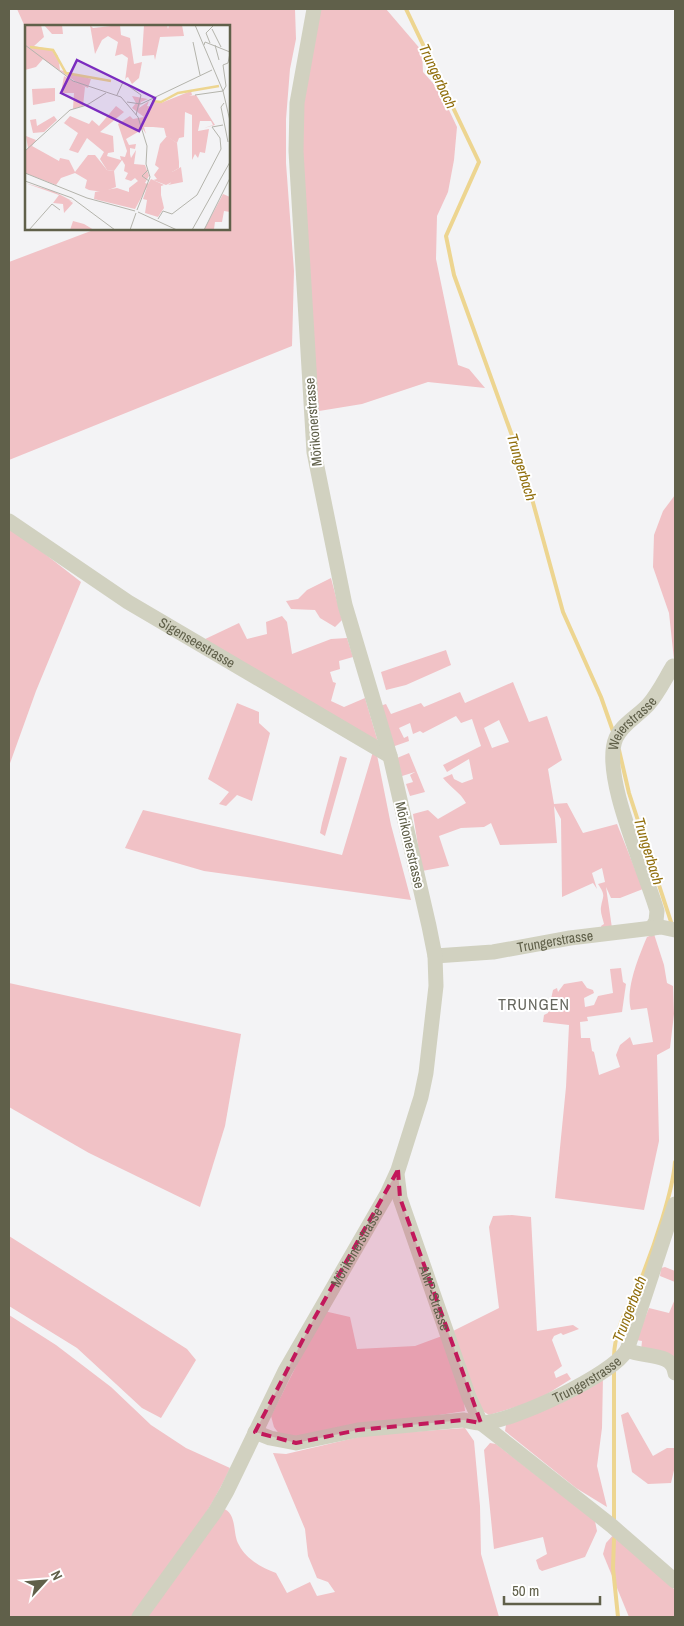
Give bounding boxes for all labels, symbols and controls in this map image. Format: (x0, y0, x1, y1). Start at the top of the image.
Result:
inset map (25, 25, 230, 230)
water label: Trungerbach (414, 40, 462, 112)
street label: Mörikonerstrasse (300, 377, 326, 467)
water label: Trungerbach (502, 431, 542, 503)
street label: Sigenseestrasse (156, 613, 238, 672)
street label: Weierstrasse (604, 693, 661, 752)
street label: Mörikonerstrasse (391, 800, 429, 890)
water label: Trungerbach (629, 815, 669, 887)
street label: Trungerstrasse (515, 926, 594, 956)
district label: TRUNGEN (498, 993, 570, 1015)
street label: Mörikonerstrasse (326, 1204, 386, 1290)
street label: AMP-Strasse (415, 1262, 454, 1333)
water label: Trungerbach (607, 1273, 651, 1345)
street label: Trungerstrasse (550, 1352, 625, 1407)
north arrow (20, 1556, 70, 1606)
text: N (47, 1568, 67, 1583)
scale bar (504, 1574, 600, 1606)
text: 50 m (512, 1580, 539, 1601)

